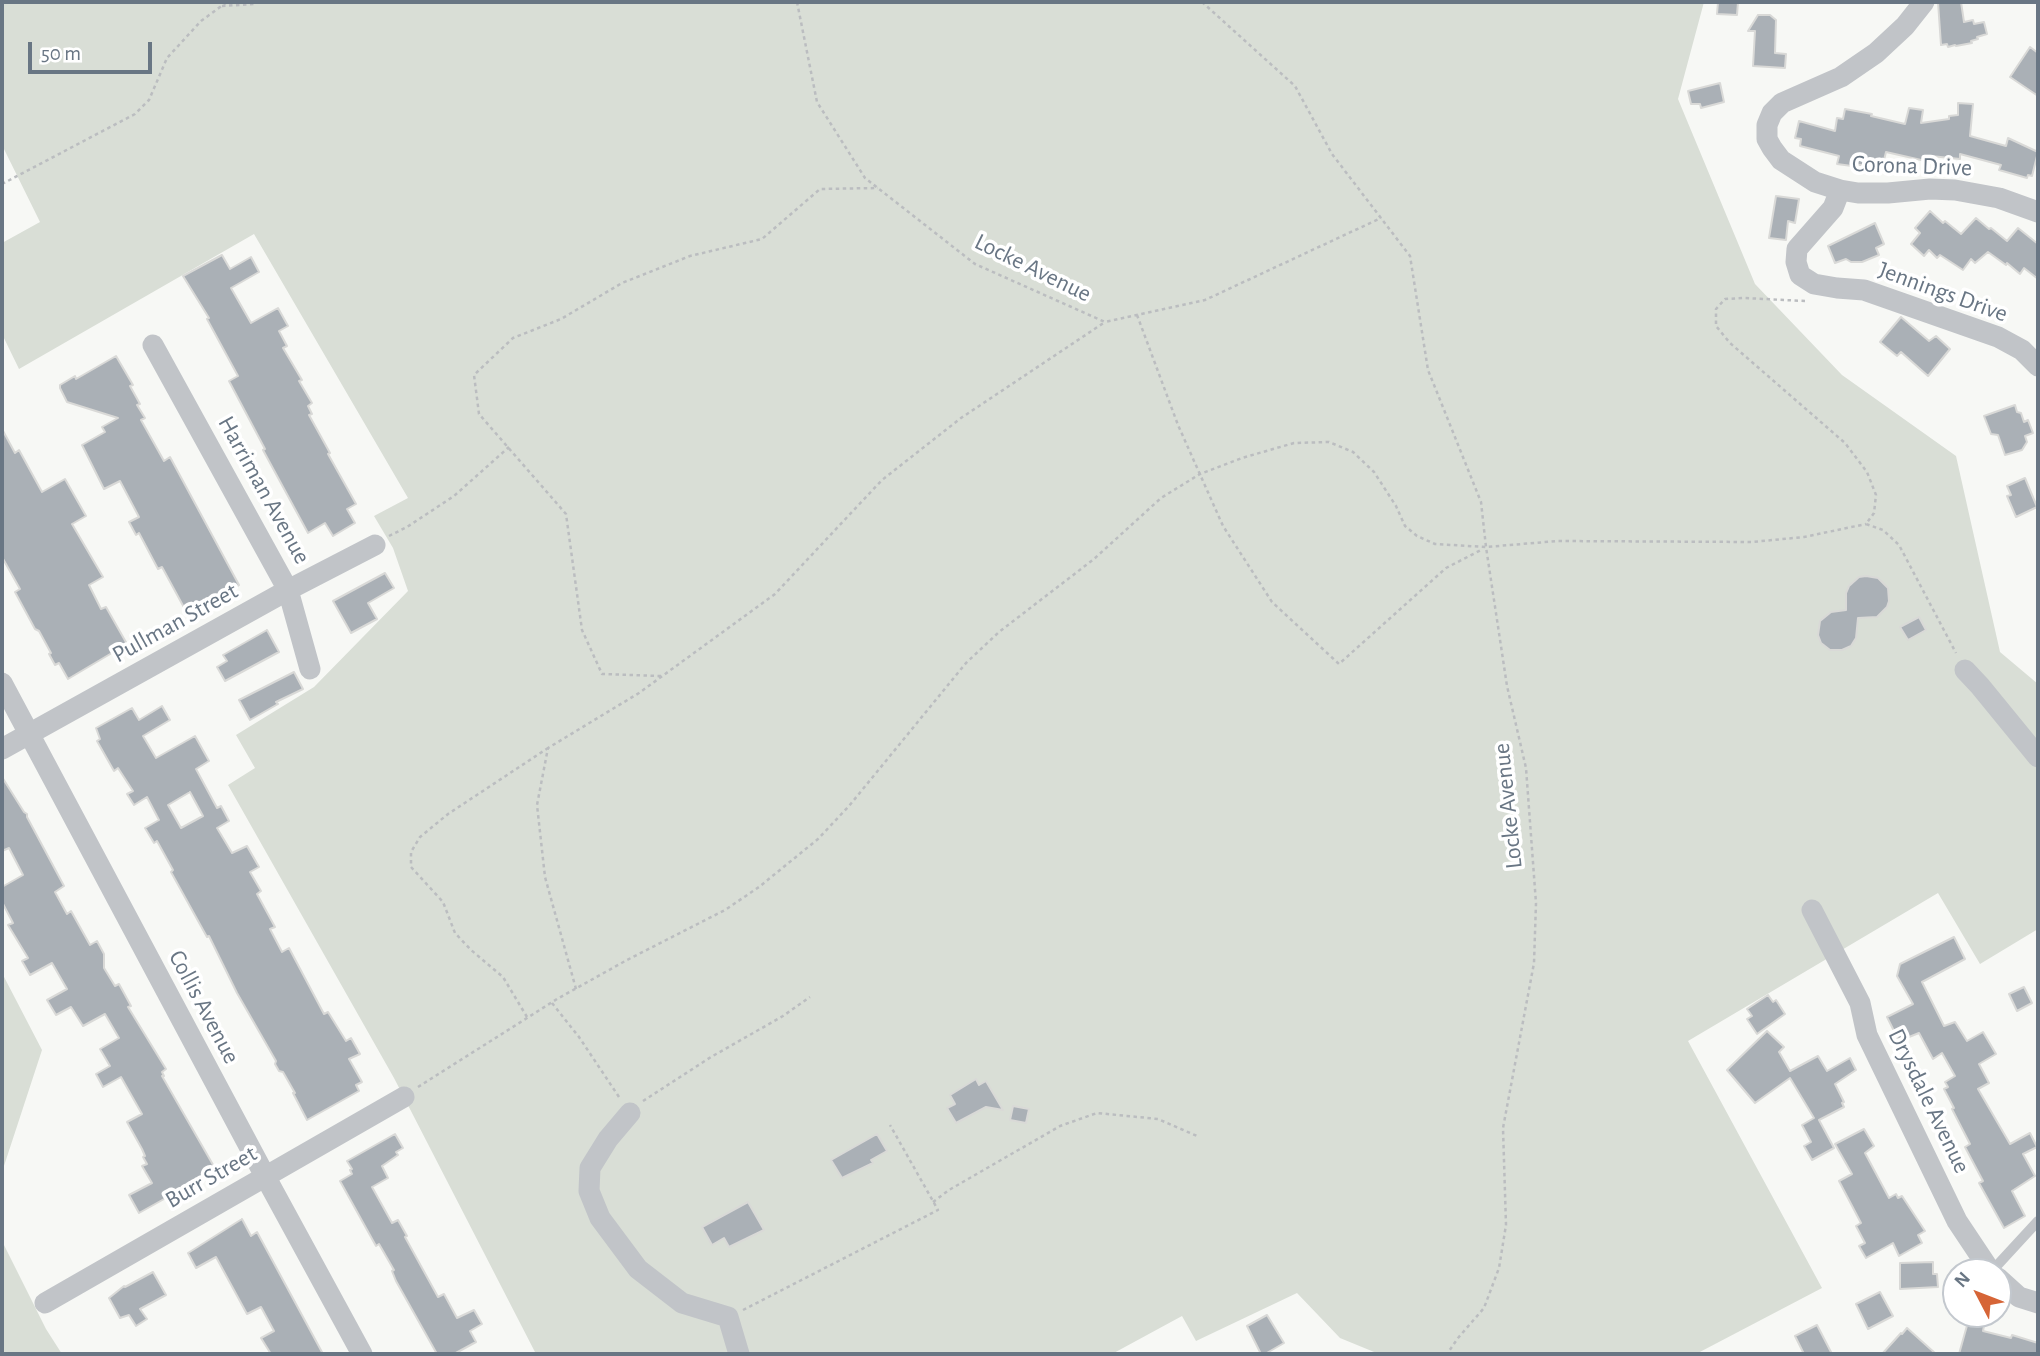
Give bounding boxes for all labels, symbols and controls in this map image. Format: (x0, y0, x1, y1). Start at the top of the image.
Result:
scale bar (32, 28, 156, 72)
text: 50 m (41, 43, 81, 64)
street label: Corona Drive (1851, 150, 1973, 182)
street label: Locke Avenue (970, 227, 1096, 309)
street label: Jennings Drive (1875, 255, 2011, 329)
street label: Harriman Avenue (212, 411, 316, 569)
street label: Pullman Street (107, 577, 243, 669)
street label: Locke Avenue (1487, 742, 1529, 870)
street label: Collis Avenue (162, 945, 246, 1069)
street label: Drysdale Avenue (1882, 1024, 1976, 1178)
street label: Burr Street (160, 1139, 262, 1215)
north arrow (1942, 1258, 2012, 1328)
text: N (1951, 1269, 1974, 1291)

